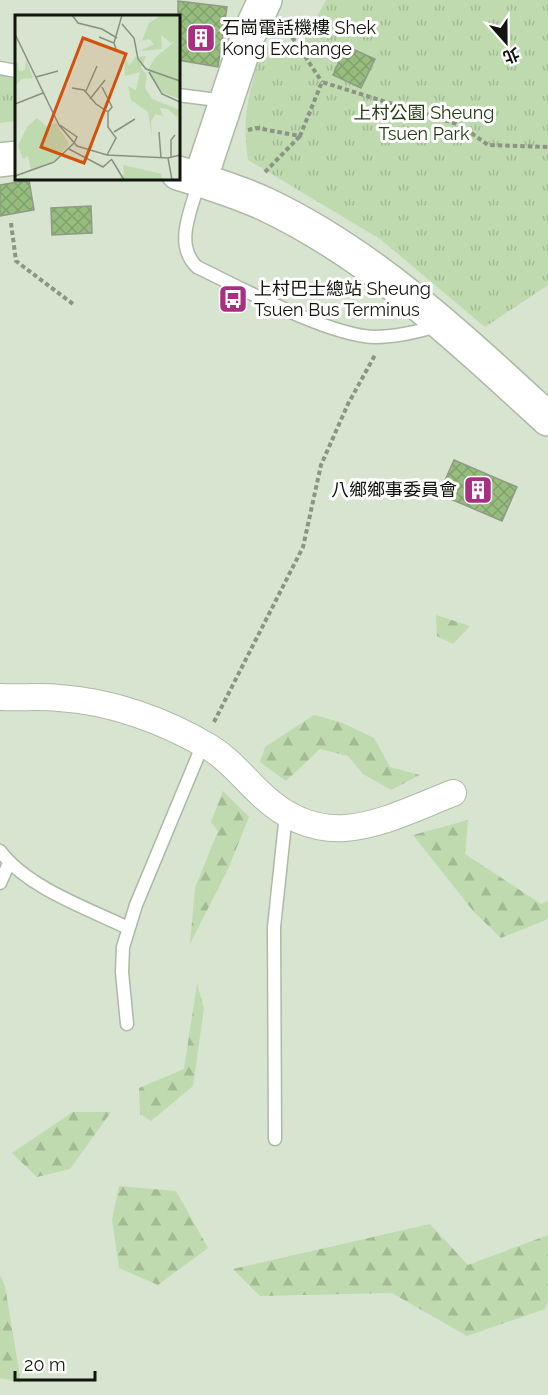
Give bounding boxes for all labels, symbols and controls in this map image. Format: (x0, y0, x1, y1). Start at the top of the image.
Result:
north arrow (476, 12, 536, 72)
inset map (15, 15, 180, 180)
place label: 石崗電話機樓 Shek Kong Exchange (222, 17, 377, 59)
building icon: 石崗電話機樓 Shek Kong Exchange (185, 22, 217, 54)
text: 北 (500, 44, 522, 67)
park label: 上村公園 Sheung Tsuen Park (354, 102, 494, 144)
place label: 上村巴士總站 Sheung Tsuen Bus Terminus (254, 278, 431, 320)
bus stop icon: 上村巴士總站 Sheung Tsuen Bus Terminus (217, 283, 249, 315)
building icon: 八鄉鄉事委員會 (462, 474, 494, 506)
place label: 八鄉鄉事委員會 (331, 479, 457, 500)
scale bar (15, 1344, 94, 1382)
text: 20 m (24, 1354, 66, 1375)

